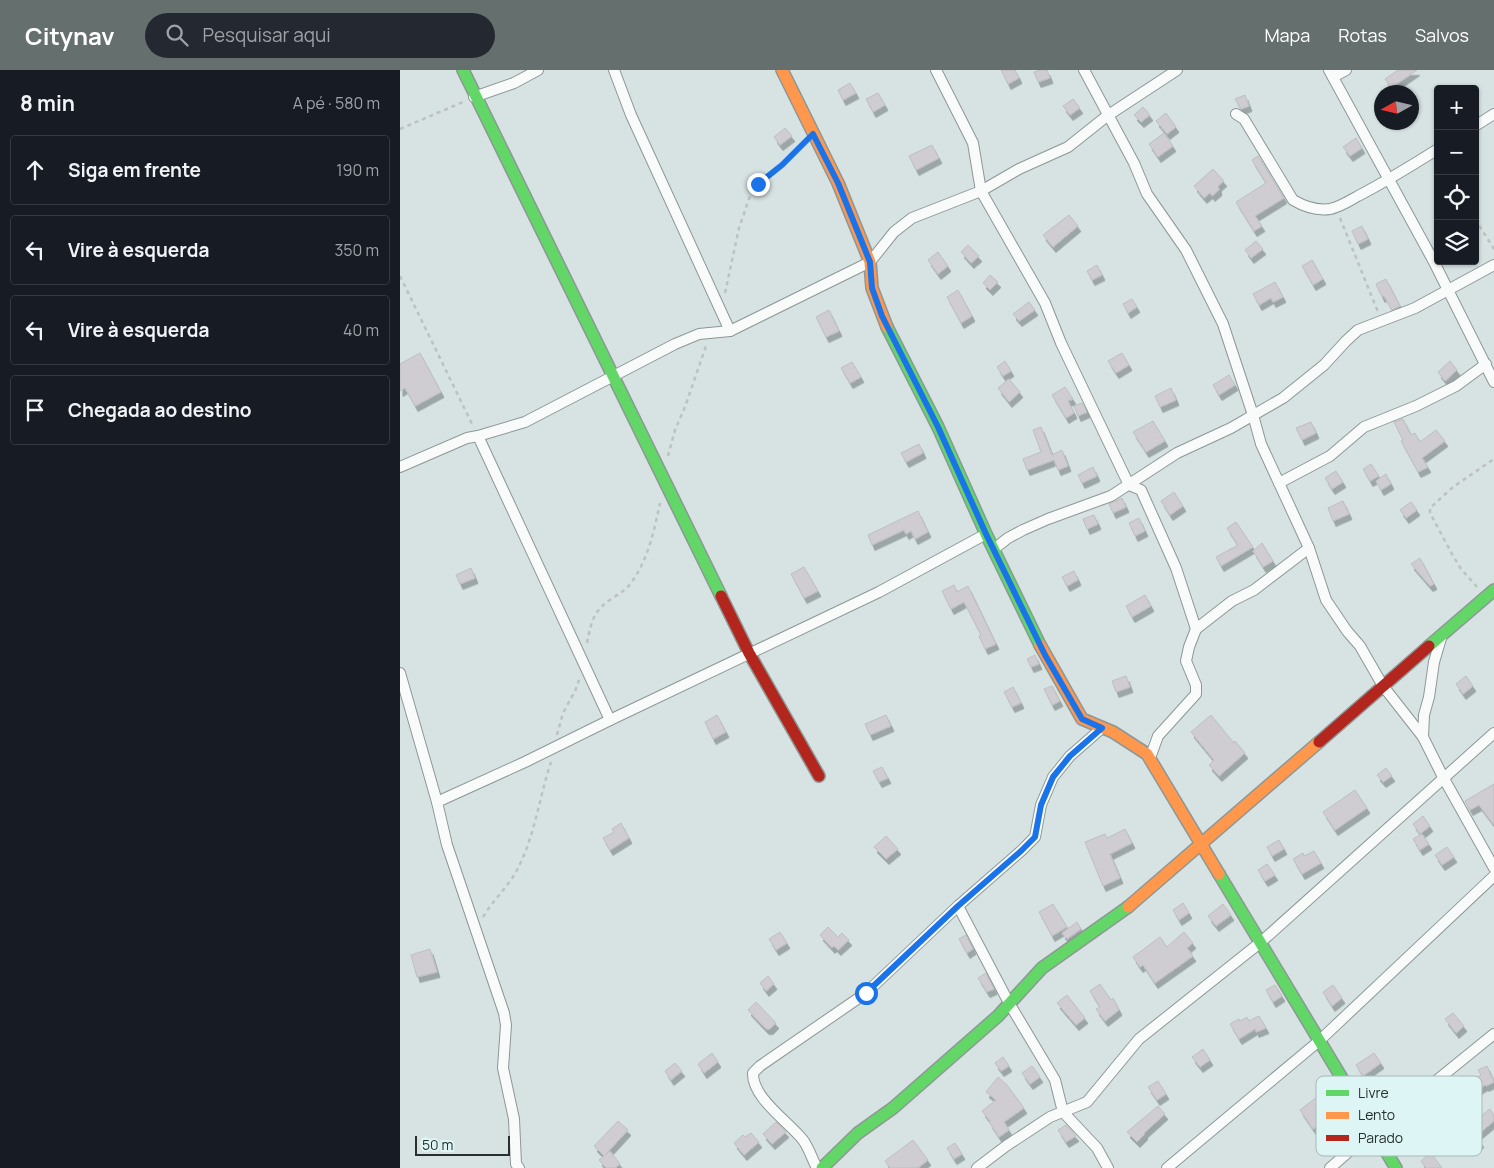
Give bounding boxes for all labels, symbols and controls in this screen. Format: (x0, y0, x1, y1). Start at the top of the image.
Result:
search box (145, 13, 495, 58)
text: Citynav (25, 19, 115, 52)
icon: search (163, 21, 191, 49)
text: Pesquisar aqui (203, 22, 331, 48)
text: Mapa (1264, 23, 1310, 47)
text: Rotas (1338, 23, 1387, 47)
text: Salvos (1415, 23, 1469, 47)
north arrow (1374, 85, 1419, 130)
map controls (1434, 85, 1479, 265)
button: + (1434, 85, 1479, 130)
text: 8 min (20, 89, 75, 117)
text: A pé · 580 m (293, 92, 380, 114)
button: − (1434, 130, 1479, 175)
icon: ahead (21, 156, 49, 184)
text: Siga em frente (68, 157, 201, 183)
text: 190 m (336, 159, 379, 181)
route end (747, 173, 770, 196)
button: locate (1434, 175, 1479, 220)
button: layers (1434, 220, 1479, 265)
icon: left (21, 236, 49, 264)
text: Vire à esquerda (68, 237, 209, 263)
text: 350 m (334, 239, 379, 261)
icon: left (21, 316, 49, 344)
text: Vire à esquerda (68, 317, 209, 343)
text: 40 m (343, 319, 379, 341)
icon: arrive (21, 396, 49, 424)
text: Chegada ao destino (68, 397, 251, 423)
route start (855, 982, 878, 1005)
legend (1316, 1076, 1482, 1156)
text: Livre (1358, 1083, 1389, 1102)
text: Lento (1358, 1105, 1395, 1124)
text: Parado (1358, 1128, 1403, 1147)
scale bar (415, 1133, 510, 1156)
text: 50 m (422, 1135, 453, 1154)

